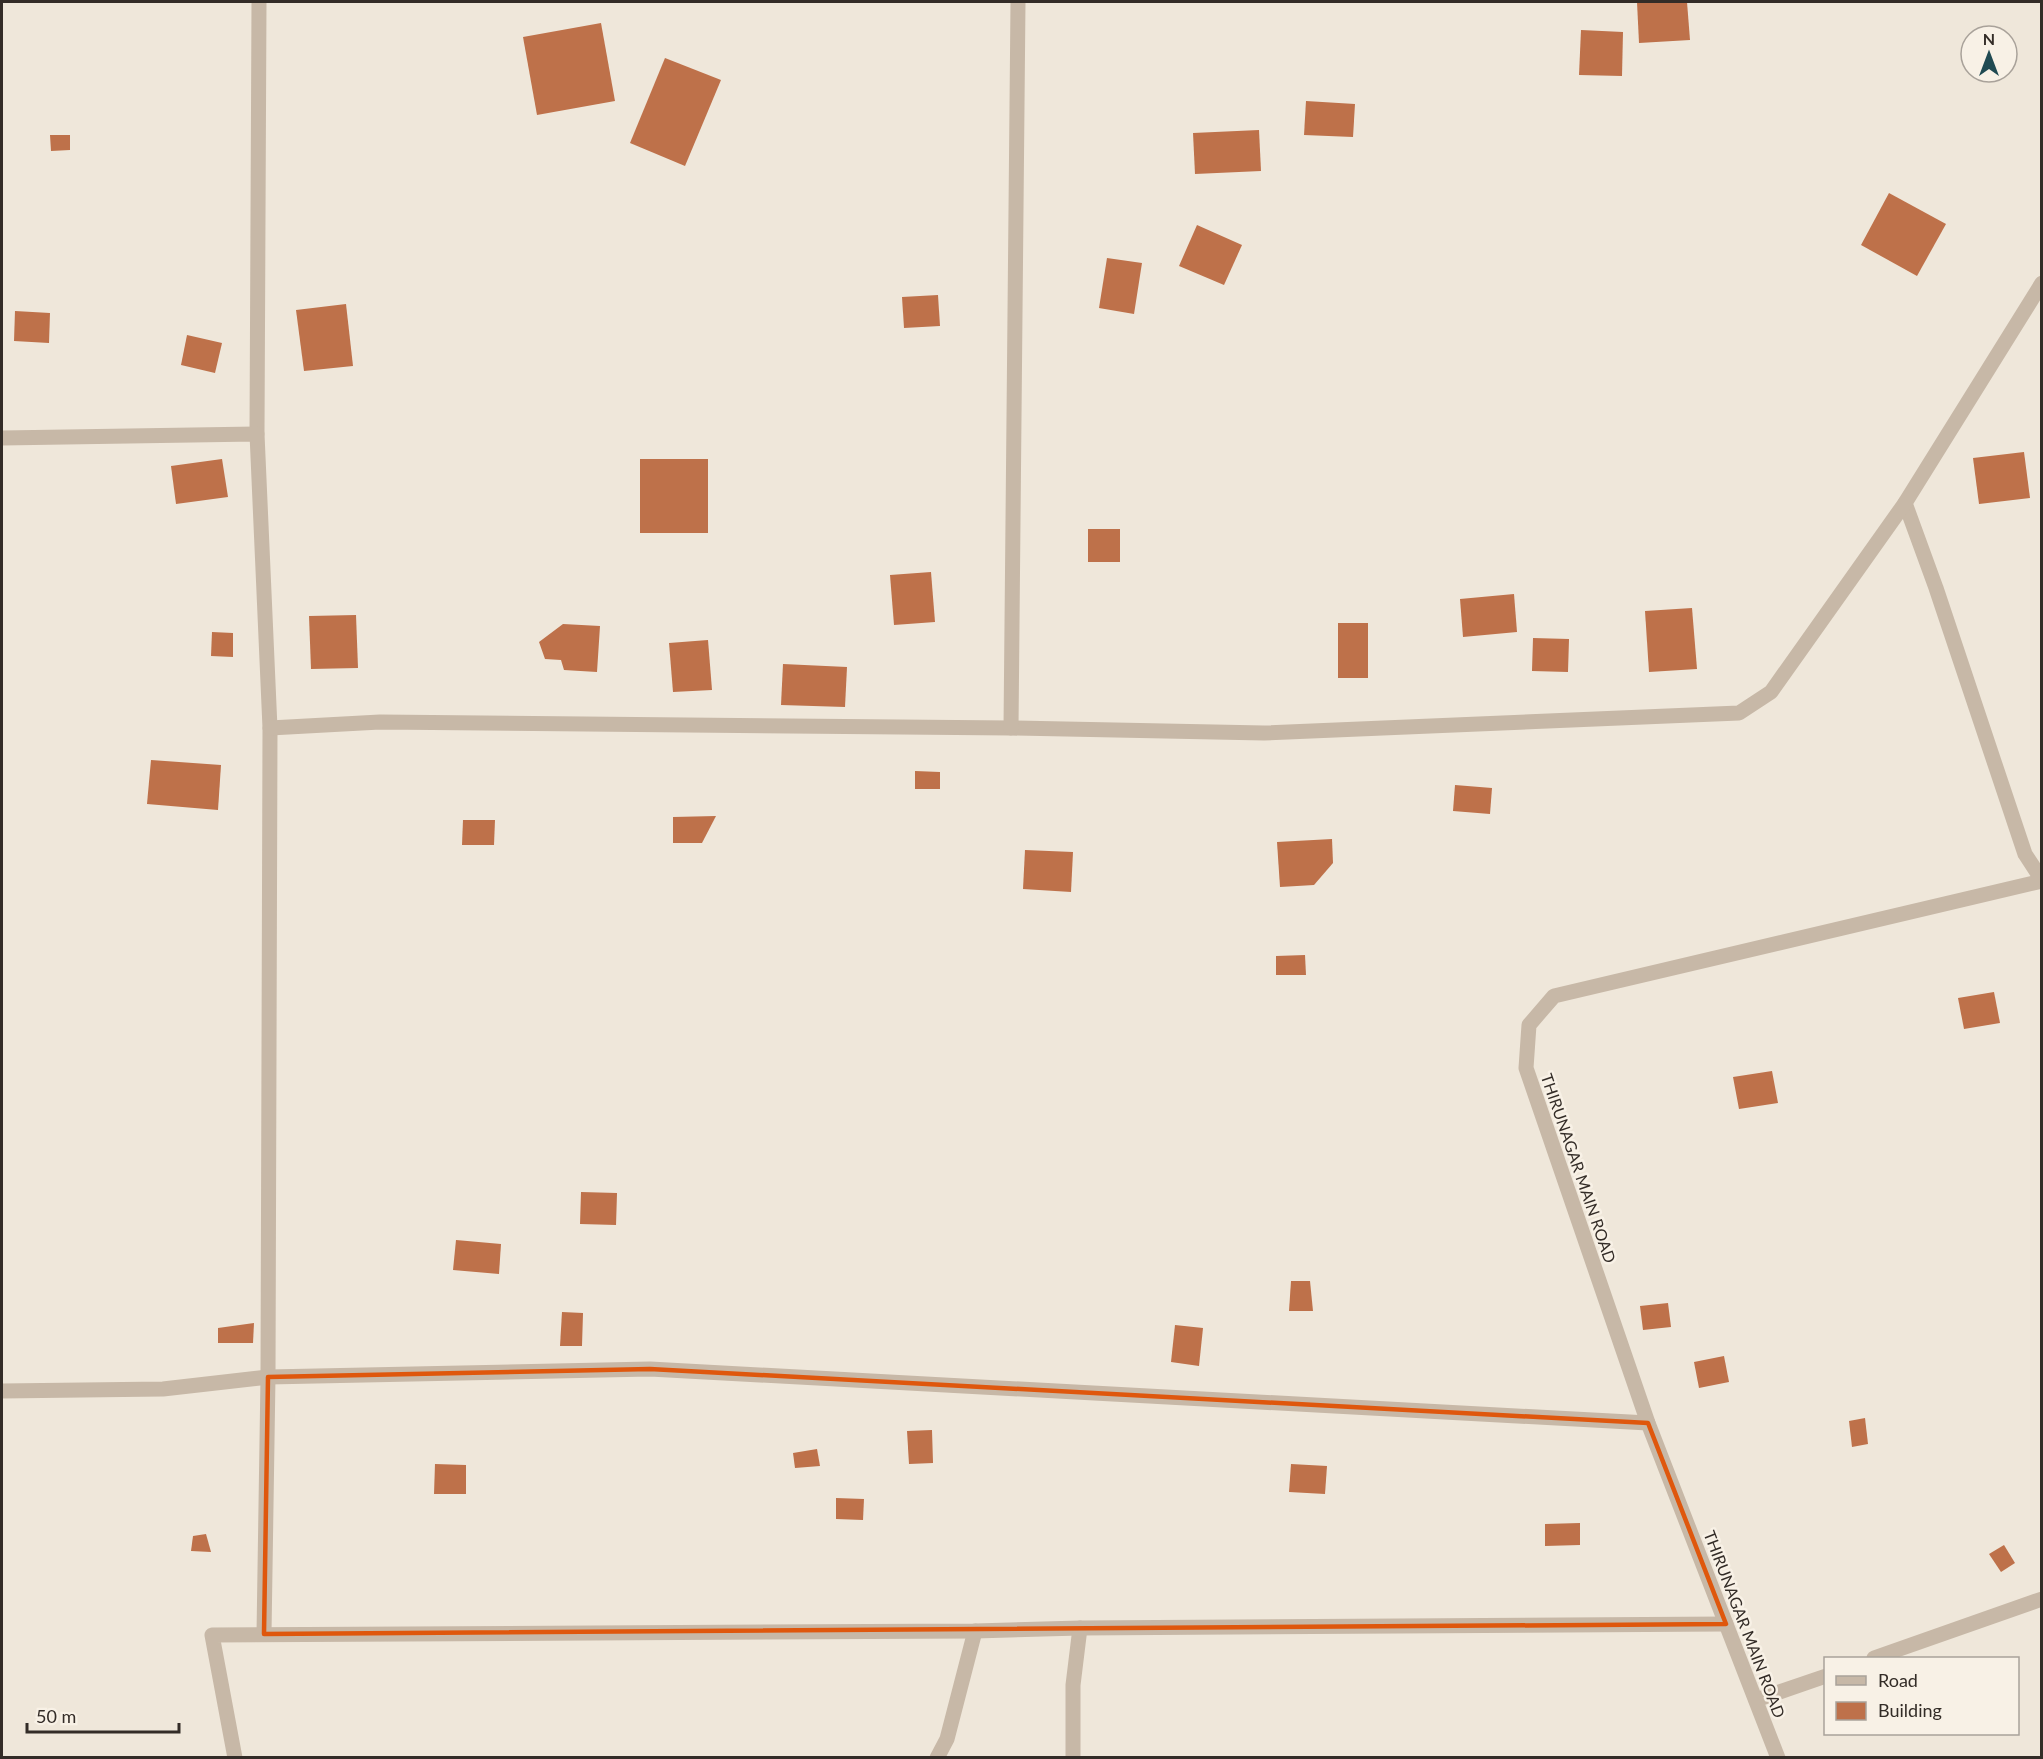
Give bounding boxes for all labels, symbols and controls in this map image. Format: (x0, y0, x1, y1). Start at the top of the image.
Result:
north arrow (1959, 24, 2019, 84)
text: N (1983, 29, 1995, 48)
street label: THIRUNAGAR MAIN ROAD (1538, 1071, 1620, 1265)
street label: THIRUNAGAR MAIN ROAD (1700, 1528, 1790, 1720)
legend (1824, 1657, 2019, 1735)
text: Road (1878, 1669, 1918, 1691)
scale bar (27, 1696, 178, 1734)
text: Building (1878, 1699, 1942, 1721)
text: 50 m (36, 1705, 76, 1727)

